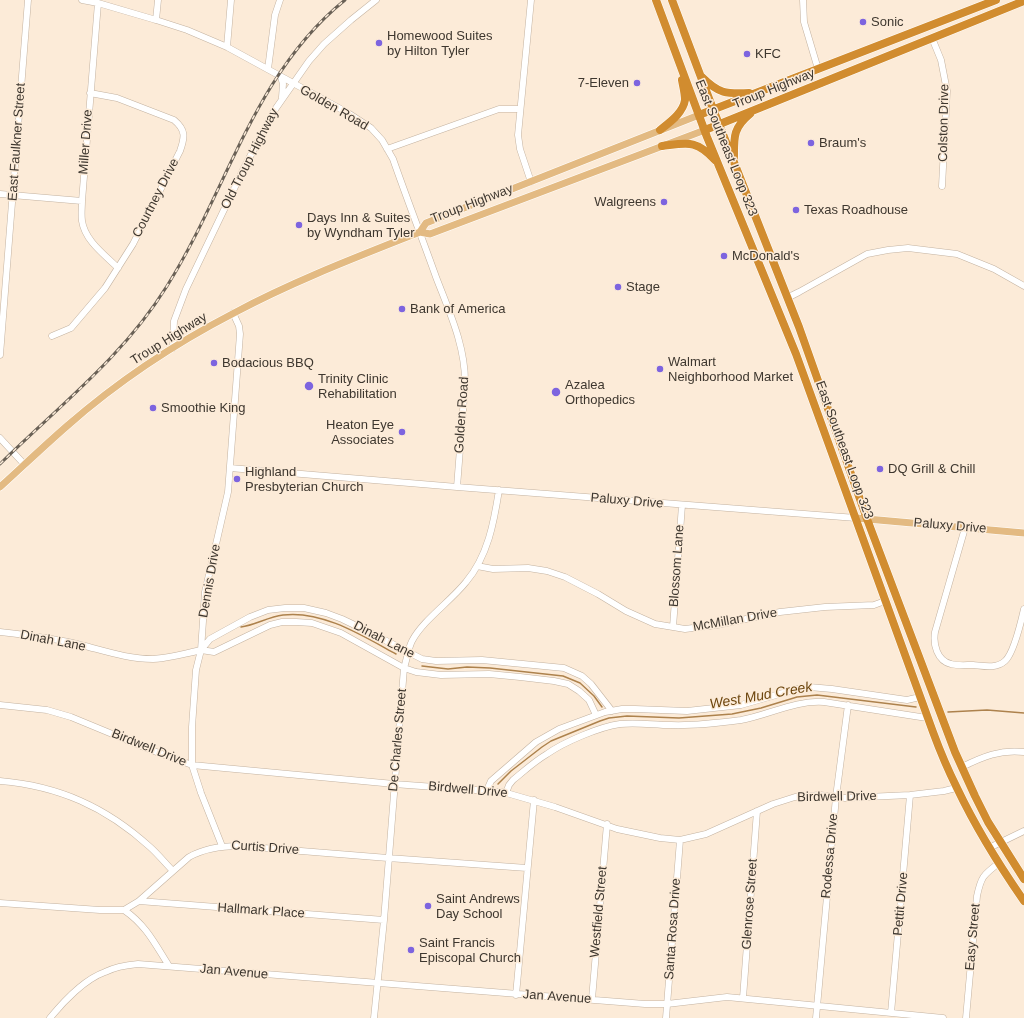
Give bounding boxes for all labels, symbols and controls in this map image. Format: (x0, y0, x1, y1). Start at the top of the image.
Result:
place label: Sonic (871, 14, 904, 30)
marker: Sonic (858, 17, 868, 27)
place label: Homewood Suites by Hilton Tyler (387, 28, 492, 59)
marker: Homewood Suites by Hilton Tyler (374, 38, 384, 48)
place label: KFC (755, 46, 781, 62)
marker: KFC (742, 49, 752, 59)
street label: Troup Highway (731, 65, 817, 113)
place label: 7-Eleven (578, 75, 629, 91)
street label: East Southeast Loop 323 (691, 77, 761, 219)
marker: 7-Eleven (632, 78, 642, 88)
street label: East Faulkner Street (5, 82, 29, 202)
street label: Golden Road (297, 82, 371, 134)
street label: Colston Drive (936, 84, 952, 162)
street label: Old Troup Highway (218, 106, 282, 212)
street label: Miller Drive (76, 109, 96, 175)
place label: Braum's (819, 135, 866, 151)
marker: Braum's (806, 138, 816, 148)
street label: Courtney Drive (129, 156, 183, 240)
street label: Troup Highway (429, 181, 515, 227)
place label: Walgreens (594, 194, 656, 210)
marker: Walgreens (659, 197, 669, 207)
place label: Texas Roadhouse (804, 202, 908, 218)
marker: Texas Roadhouse (791, 205, 801, 215)
place label: Days Inn & Suites by Wyndham Tyler (307, 210, 415, 241)
marker: Days Inn & Suites by Wyndham Tyler (294, 220, 304, 230)
place label: McDonald's (732, 248, 800, 264)
marker: McDonald's (719, 251, 729, 261)
place label: Stage (626, 279, 660, 295)
marker: Stage (613, 282, 623, 292)
place label: Bank of America (410, 301, 505, 317)
marker: Bank of America (397, 304, 407, 314)
street label: Troup Highway (128, 309, 210, 369)
place label: Walmart Neighborhood Market (668, 354, 793, 385)
place label: Bodacious BBQ (222, 355, 314, 371)
marker: Bodacious BBQ (209, 358, 219, 368)
marker: Walmart Neighborhood Market (655, 364, 665, 374)
place label: Trinity Clinic Rehabilitation (318, 371, 397, 402)
street label: Golden Road (452, 376, 472, 454)
place label: Azalea Orthopedics (565, 377, 635, 408)
street label: East Southeast Loop 323 (812, 379, 876, 521)
marker: Trinity Clinic Rehabilitation (303, 380, 315, 392)
marker: Azalea Orthopedics (550, 386, 562, 398)
place label: Smoothie King (161, 400, 246, 416)
marker: Smoothie King (148, 403, 158, 413)
place label: Heaton Eye Associates (326, 417, 394, 448)
marker: Heaton Eye Associates (397, 427, 407, 437)
place label: DQ Grill & Chill (888, 461, 975, 477)
place label: Highland Presbyterian Church (245, 464, 363, 495)
marker: DQ Grill & Chill (875, 464, 885, 474)
marker: Highland Presbyterian Church (232, 474, 242, 484)
street label: Paluxy Drive (590, 490, 664, 512)
street label: Paluxy Drive (913, 515, 987, 537)
street label: Blossom Lane (666, 524, 688, 608)
street label: Dennis Drive (196, 543, 224, 619)
street label: McMillan Drive (692, 605, 778, 635)
street label: Dinah Lane (351, 618, 417, 662)
street label: Dinah Lane (19, 627, 87, 655)
water label: West Mud Creek (708, 679, 814, 713)
street label: De Charles Street (386, 688, 410, 792)
street label: Birdwell Drive (109, 726, 189, 770)
street label: Birdwell Drive (428, 779, 508, 801)
street label: Birdwell Drive (797, 789, 877, 805)
street label: Rodessa Drive (819, 813, 841, 899)
street label: Curtis Drive (231, 838, 299, 858)
street label: Glenrose Street (739, 858, 761, 950)
street label: Westfield Street (587, 866, 611, 958)
street label: Pettit Drive (890, 872, 912, 936)
street label: Santa Rosa Drive (662, 878, 684, 980)
place label: Saint Andrews Day School (436, 891, 520, 922)
street label: Hallmark Place (217, 900, 305, 922)
marker: Saint Andrews Day School (423, 901, 433, 911)
street label: Easy Street (962, 903, 984, 971)
place label: Saint Francis Episcopal Church (419, 935, 521, 966)
marker: Saint Francis Episcopal Church (406, 945, 416, 955)
street label: Jan Avenue (199, 961, 269, 983)
street label: Jan Avenue (522, 987, 592, 1007)

